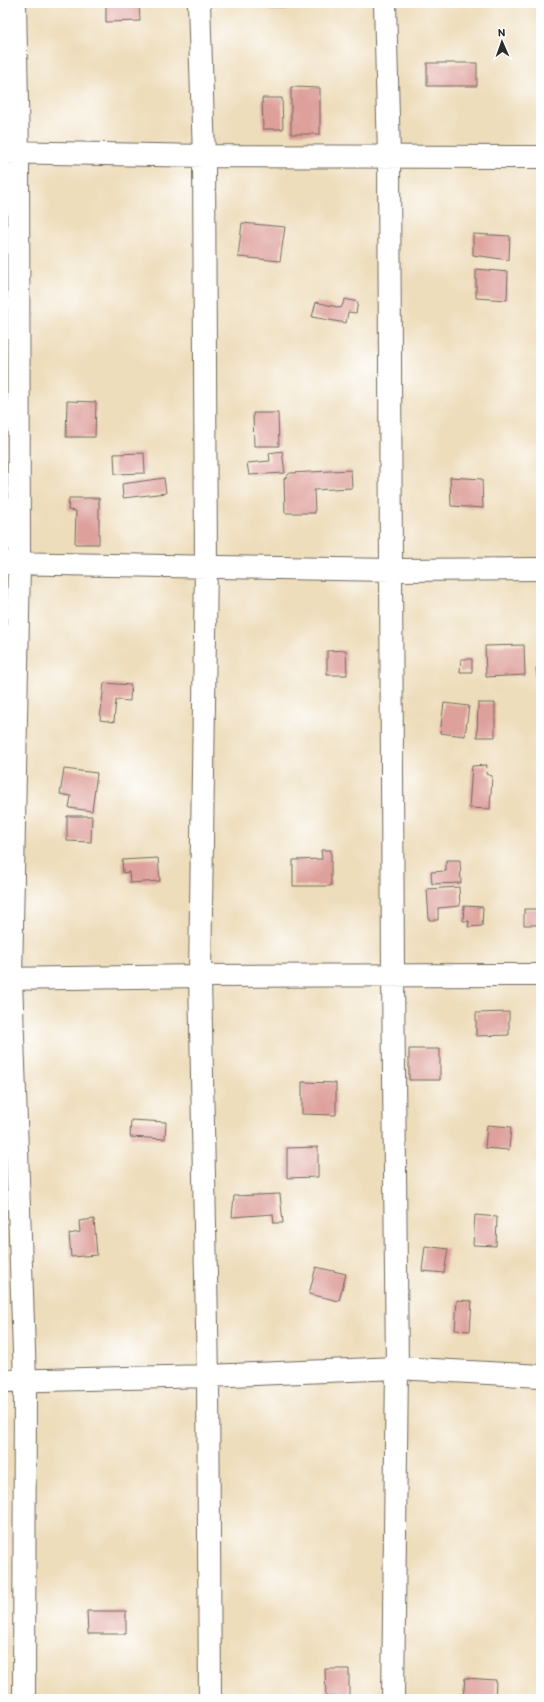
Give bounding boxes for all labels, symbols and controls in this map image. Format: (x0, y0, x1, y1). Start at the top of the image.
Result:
north arrow (482, 22, 522, 62)
text: N (498, 26, 506, 39)

